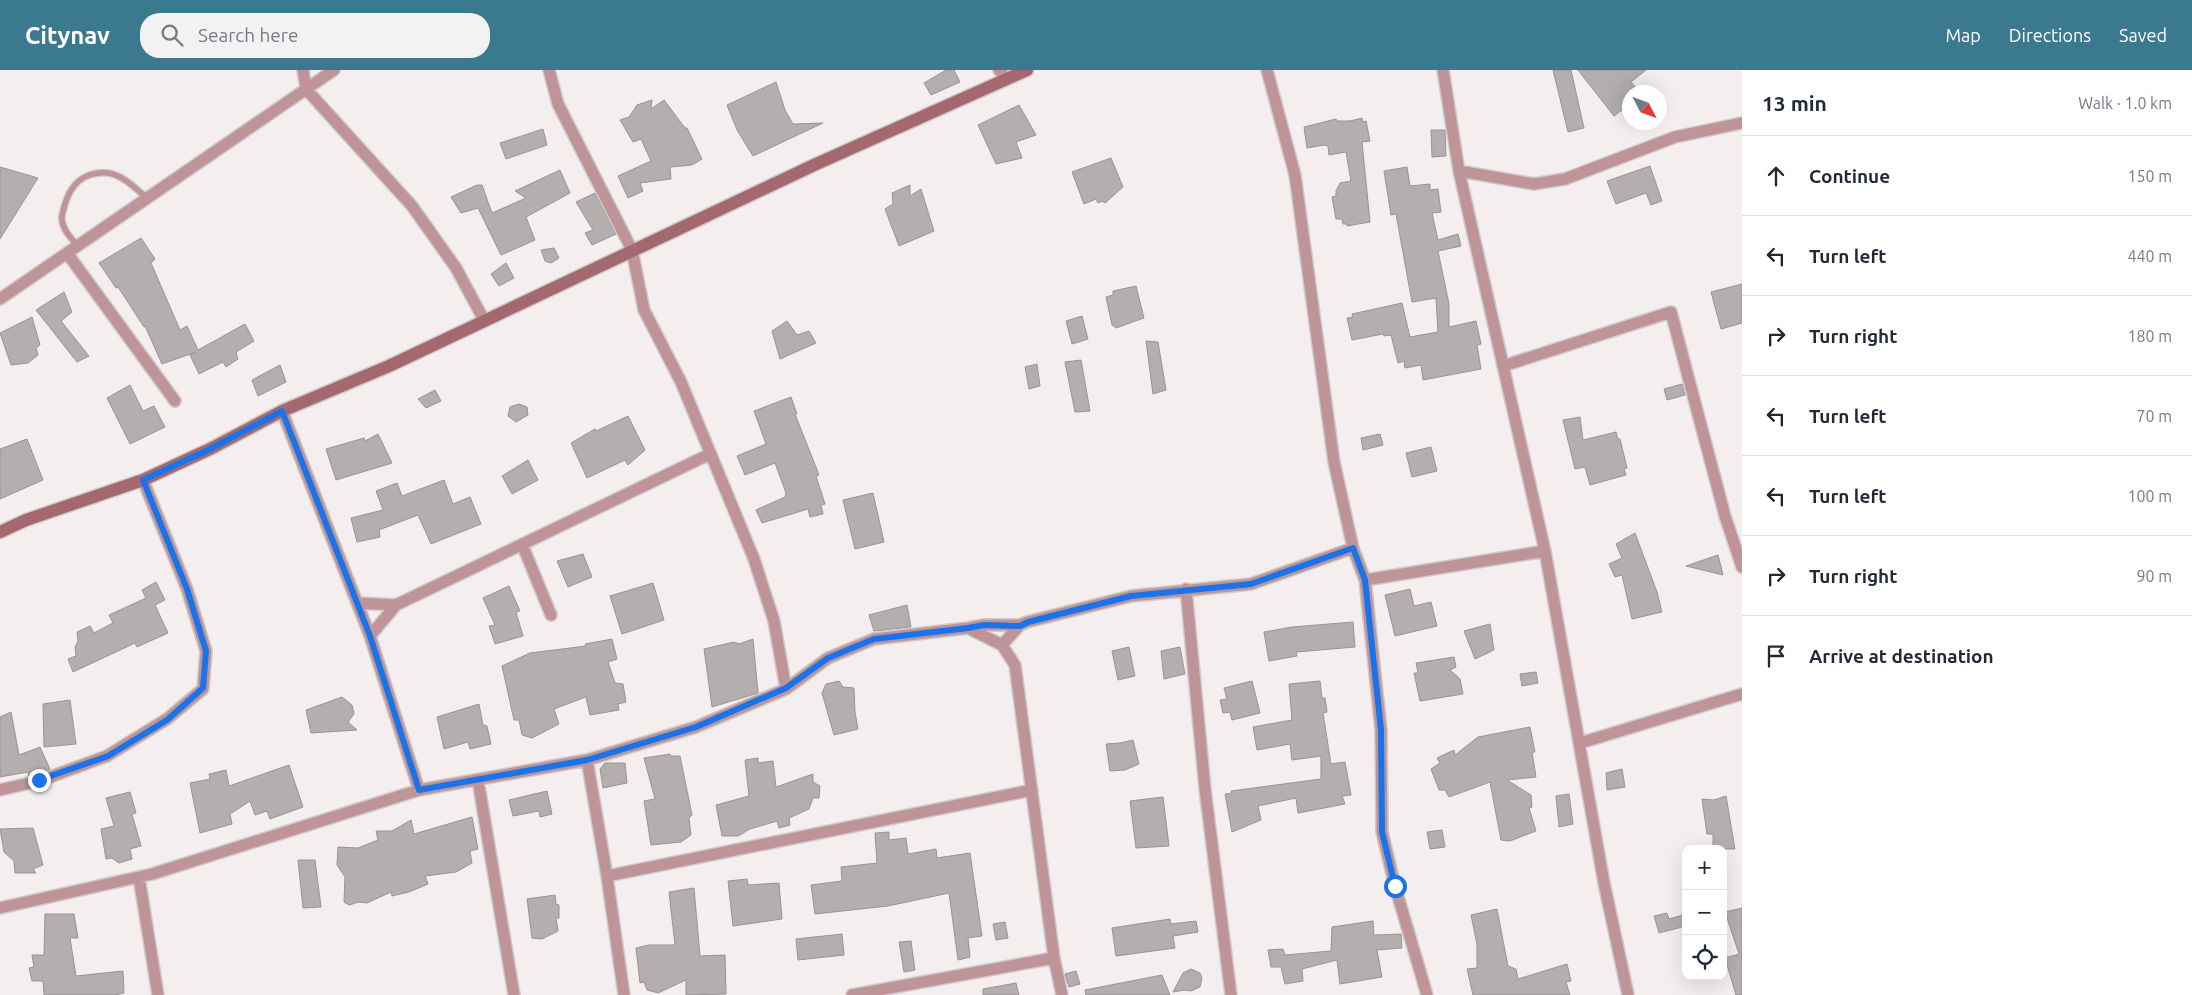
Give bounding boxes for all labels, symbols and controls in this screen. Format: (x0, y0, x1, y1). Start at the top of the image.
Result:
search box (140, 13, 490, 58)
icon: search (158, 21, 186, 49)
text: Citynav (25, 22, 110, 49)
text: Search here (198, 24, 298, 46)
text: Map (1945, 25, 1981, 45)
text: Directions (2009, 25, 2091, 45)
text: Saved (2119, 25, 2167, 45)
north arrow (1622, 85, 1667, 130)
text: 13 min (1762, 91, 1827, 115)
text: Walk · 1.0 km (2078, 94, 2172, 112)
icon: ahead (1762, 162, 1790, 190)
text: Continue (1809, 165, 1890, 187)
text: 150 m (2127, 167, 2172, 185)
icon: left (1762, 242, 1790, 270)
text: Turn left (1809, 245, 1887, 267)
text: 440 m (2127, 247, 2172, 265)
icon: right (1762, 322, 1790, 350)
text: Turn right (1809, 325, 1897, 347)
text: 180 m (2127, 327, 2172, 345)
icon: left (1762, 402, 1790, 430)
text: Turn left (1809, 405, 1887, 427)
text: 70 m (2136, 407, 2172, 425)
icon: left (1762, 482, 1790, 510)
text: Turn left (1809, 485, 1887, 507)
text: 100 m (2127, 487, 2172, 505)
icon: right (1762, 562, 1790, 590)
text: Turn right (1809, 565, 1897, 587)
text: 90 m (2136, 567, 2172, 585)
icon: arrive (1762, 642, 1790, 670)
text: Arrive at destination (1809, 645, 1994, 667)
route end (28, 769, 51, 792)
map controls (1682, 845, 1727, 980)
button: + (1682, 845, 1727, 890)
route start (1384, 875, 1407, 898)
button: − (1682, 890, 1727, 935)
button: locate (1682, 935, 1727, 980)

